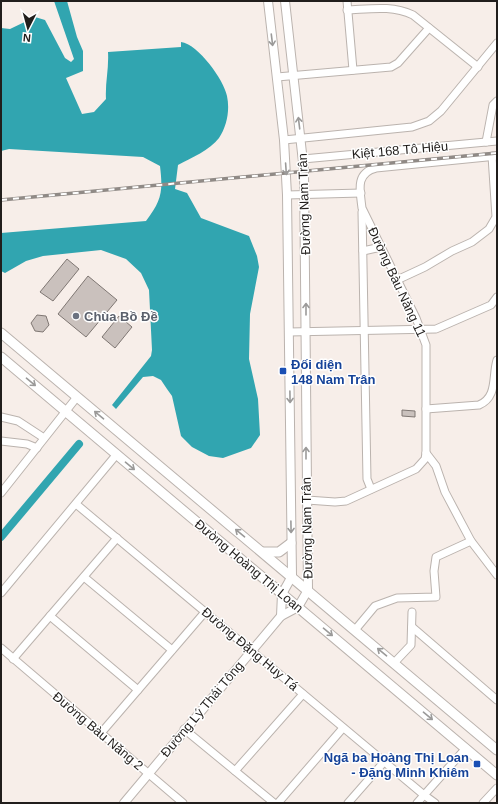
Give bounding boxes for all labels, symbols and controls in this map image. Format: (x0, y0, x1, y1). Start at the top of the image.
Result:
north arrow (8, 8, 48, 48)
text: N (22, 32, 32, 44)
one-way arrow (269, 33, 276, 46)
one-way arrow (295, 117, 303, 130)
street label: Kiệt 168 Tô Hiệu (351, 138, 449, 162)
street label: Đường Nam Trân (295, 153, 313, 255)
one-way arrow (283, 162, 290, 175)
street label: Đường Bàu Năng 11 (365, 225, 429, 339)
one-way arrow (302, 303, 310, 316)
place label: Chùa Bồ Đề (84, 309, 158, 324)
marker: Chùa Bồ Đề (71, 311, 81, 321)
place label: Đối diện 148 Nam Trân (291, 357, 376, 387)
marker: Đối diện 148 Nam Trân (278, 366, 288, 376)
one-way arrow (25, 378, 36, 387)
one-way arrow (286, 390, 293, 403)
one-way arrow (94, 411, 104, 420)
one-way arrow (302, 447, 310, 460)
one-way arrow (125, 461, 136, 470)
street label: Đường Nam Trân (299, 477, 315, 579)
street label: Đường Hoàng Thị Loan (192, 516, 306, 616)
one-way arrow (287, 520, 295, 533)
one-way arrow (235, 529, 246, 538)
street label: Đường Đặng Huy Tá (199, 604, 302, 694)
one-way arrow (323, 628, 333, 637)
one-way arrow (376, 648, 387, 657)
street label: Đường Lý Thái Tông (158, 658, 246, 760)
street label: Đường Bàu Năng 2 (50, 689, 146, 773)
one-way arrow (422, 712, 433, 721)
place label: Ngã ba Hoàng Thị Loan - Đặng Minh Khiêm (324, 750, 469, 780)
marker: Ngã ba Hoàng Thị Loan - Đặng Minh Khiêm (472, 759, 482, 769)

